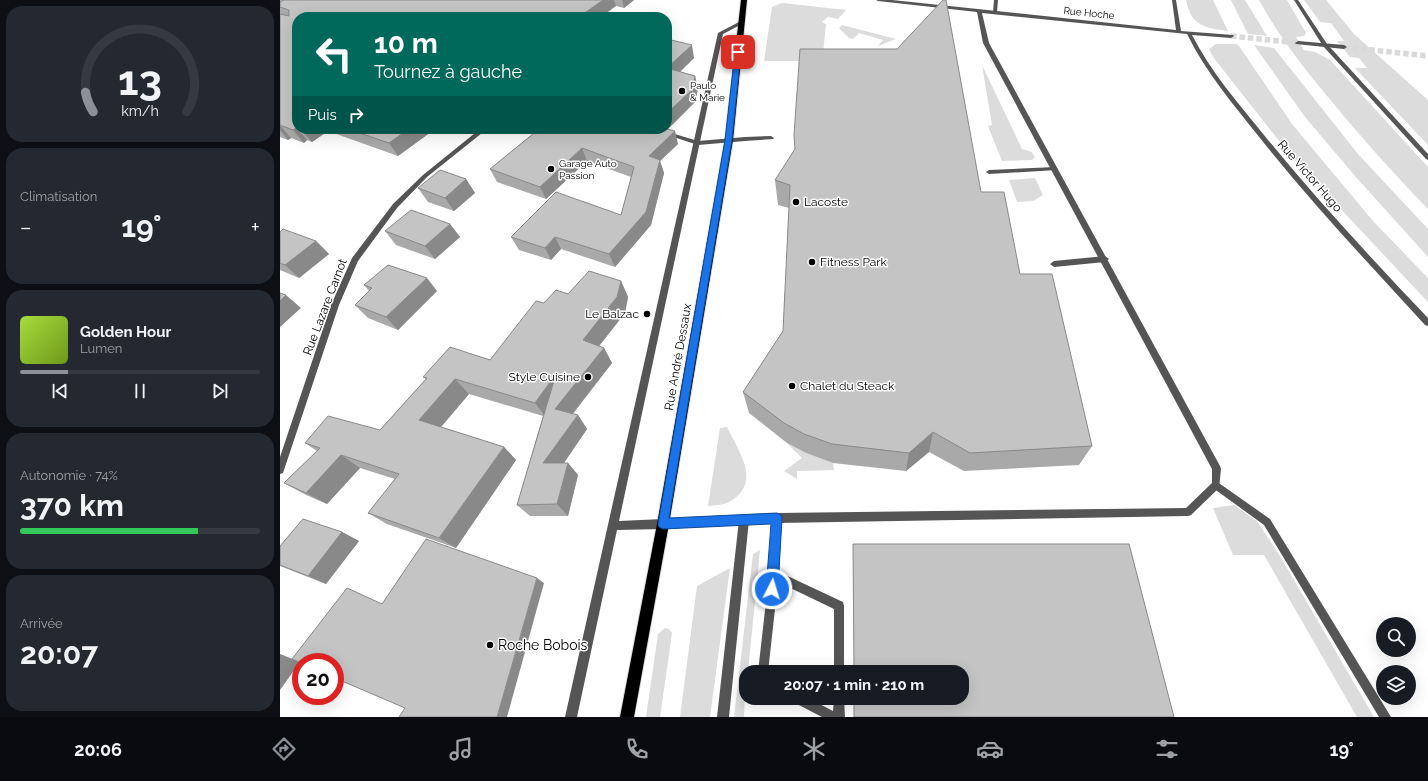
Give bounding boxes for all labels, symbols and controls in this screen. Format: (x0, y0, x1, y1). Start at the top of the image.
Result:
street label: Rue Hoche (1063, 5, 1115, 21)
text: 10 m (374, 27, 438, 60)
icon: left (308, 28, 360, 80)
pin (721, 35, 755, 69)
icon: arrive (727, 41, 749, 63)
text: 13 (118, 56, 162, 105)
text: Tournez à gauche (374, 61, 522, 82)
place label: Paulo & Marie (690, 80, 725, 103)
marker: Paulo & Marie (677, 86, 687, 96)
text: km/h (121, 103, 159, 119)
icon: right (345, 104, 367, 126)
text: Puis (308, 106, 337, 124)
street label: Rue Victor Hugo (1275, 137, 1345, 215)
place label: Garage Auto Passion (559, 158, 617, 181)
marker: Garage Auto Passion (546, 164, 556, 174)
text: Climatisation (20, 189, 97, 204)
place label: Lacoste (804, 195, 848, 209)
marker: Lacoste (791, 197, 801, 207)
text: 19° (121, 209, 161, 244)
text: − (20, 214, 32, 240)
text: + (251, 214, 260, 240)
place label: Fitness Park (820, 255, 888, 269)
street label: Rue Lazare Carnot (300, 257, 350, 357)
marker: Fitness Park (807, 257, 817, 267)
street label: Rue André Dessaux (662, 302, 694, 412)
place label: Le Balzac (585, 307, 639, 321)
marker: Le Balzac (642, 309, 652, 319)
text: Golden Hour (80, 323, 171, 341)
text: Lumen (80, 341, 122, 356)
place label: Style Cuisine (509, 370, 580, 384)
marker: Style Cuisine (583, 372, 593, 382)
place label: Chalet du Steack (800, 379, 895, 393)
icon: previous (49, 380, 71, 402)
icon: pause (129, 380, 151, 402)
icon: next (209, 380, 231, 402)
marker: Chalet du Steack (787, 381, 797, 391)
text: Autonomie · 74% (20, 468, 118, 483)
text: 370 km (20, 488, 124, 523)
position arrow (751, 568, 793, 610)
text: Arrivée (20, 616, 63, 631)
map controls (1376, 617, 1416, 705)
button: search (1376, 617, 1416, 657)
text: 20:07 (20, 636, 98, 671)
place label: Roche Bobois (498, 637, 588, 653)
marker: Roche Bobois (485, 640, 495, 650)
speed limit sign: 20 (292, 653, 344, 705)
button: layers (1376, 665, 1416, 705)
text: 20:07 · 1 min · 210 m (784, 676, 924, 694)
icon: directions (270, 735, 298, 763)
icon: music (447, 735, 475, 763)
icon: phone (623, 735, 651, 763)
icon: climate (800, 735, 828, 763)
icon: car (976, 735, 1004, 763)
icon: filters (1153, 735, 1181, 763)
text: 20:06 (74, 739, 122, 760)
text: 19° (1330, 739, 1354, 760)

